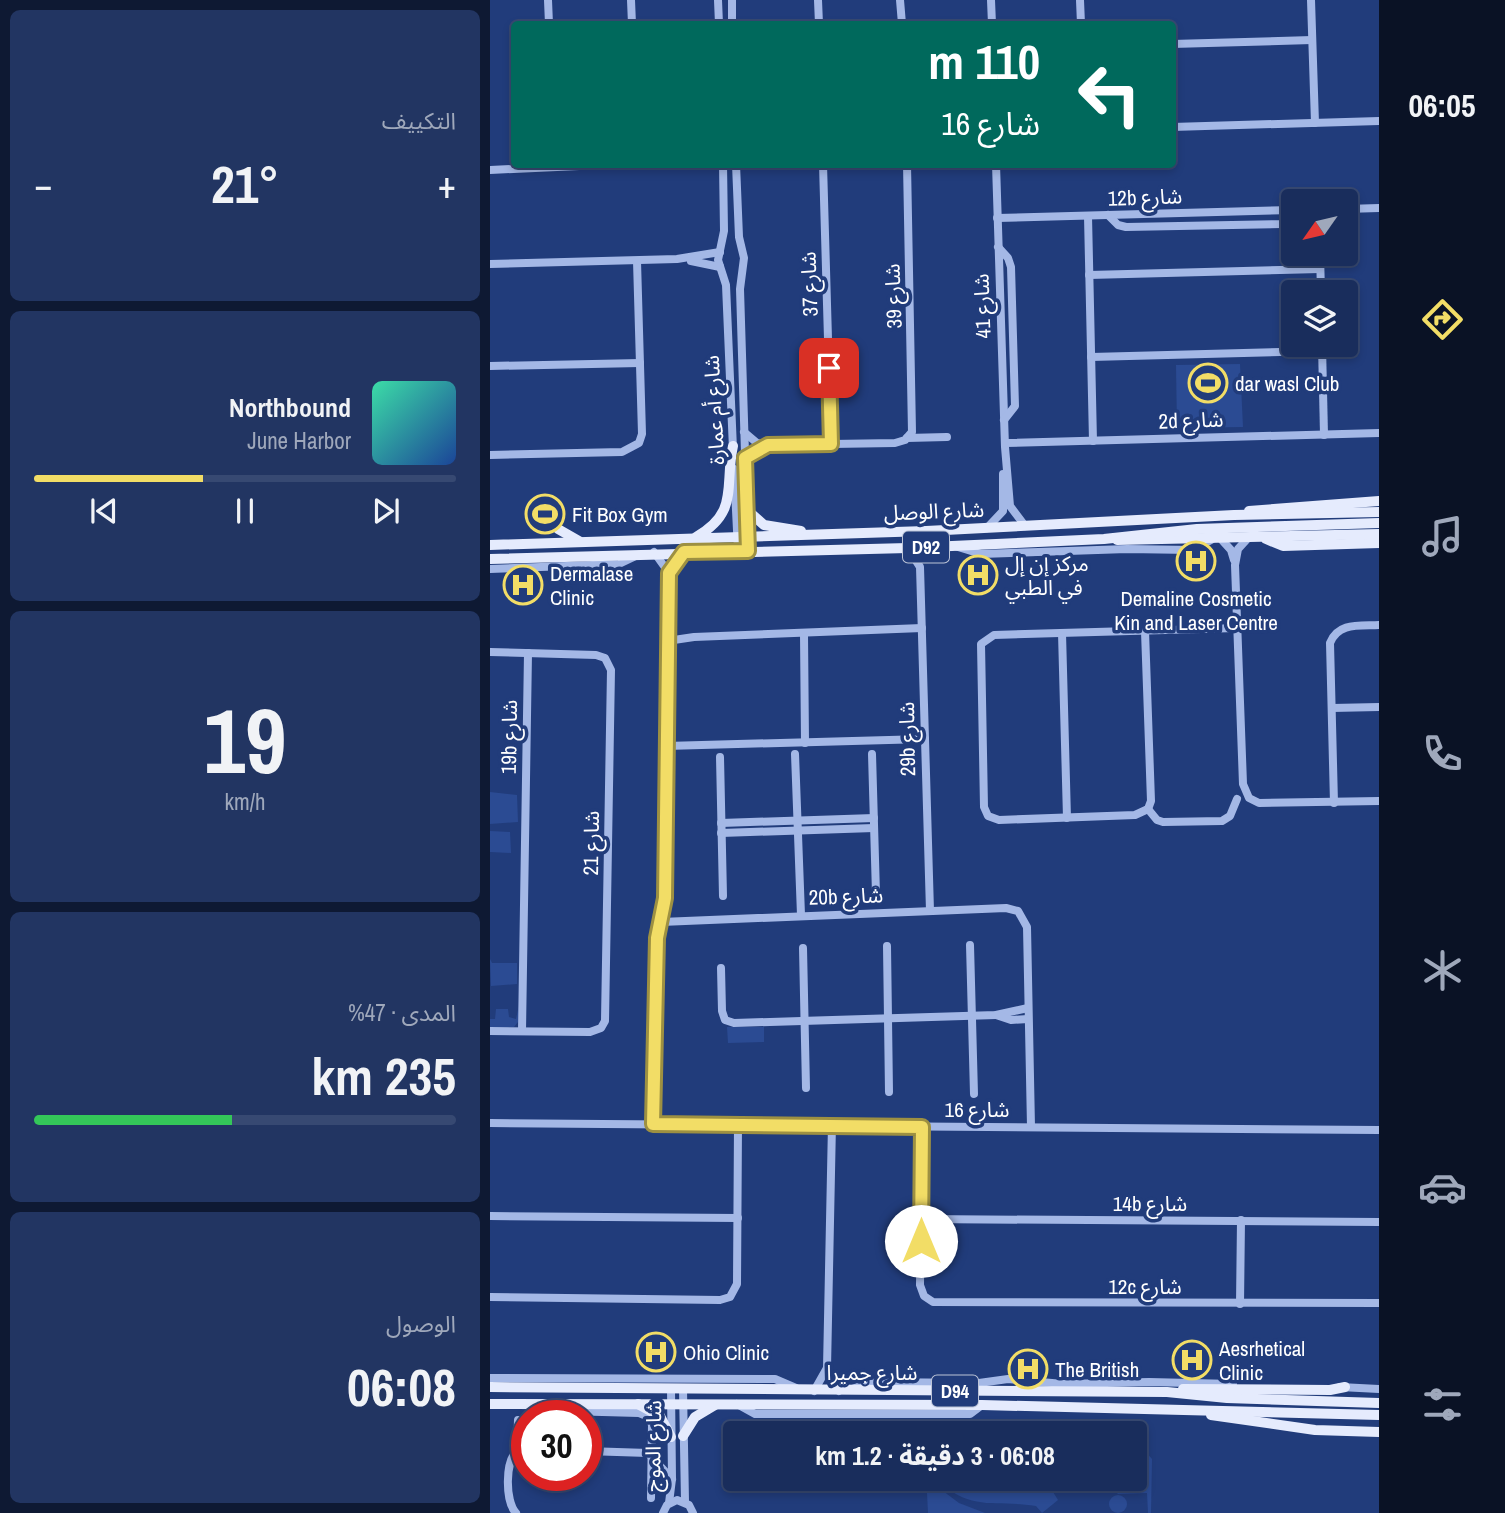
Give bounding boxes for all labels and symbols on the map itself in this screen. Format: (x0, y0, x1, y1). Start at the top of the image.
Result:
street label: 12b شارع (1107, 181, 1183, 214)
north arrow (1281, 189, 1358, 266)
street label: شارع 37 (793, 251, 826, 317)
street label: شارع 39 (877, 263, 910, 329)
street label: شارع 41 (966, 273, 999, 339)
pin (799, 338, 859, 398)
street label: شارع أم عمارة (697, 354, 733, 466)
sports icon: dar wasl Club (1187, 362, 1229, 404)
place label: dar wasl Club (1235, 369, 1339, 398)
street label: 2d شارع (1158, 404, 1224, 437)
sports icon: Fit Box Gym (524, 493, 566, 535)
street label: شارع الوصل (883, 495, 985, 528)
place label: Fit Box Gym (572, 500, 668, 529)
road number: D92 (903, 532, 949, 562)
hospital icon: Demaline Cosmetic Kin and Laser Centre (1175, 540, 1217, 582)
place label: مركز إن إل في الطبي (1005, 549, 1089, 603)
hospital icon: مركز إن إل في الطبي (957, 554, 999, 596)
place label: Dermalase Clinic (550, 559, 633, 612)
hospital icon: Dermalase Clinic (502, 564, 544, 606)
place label: Demaline Cosmetic Kin and Laser Centre (1114, 584, 1278, 637)
street label: 19b شارع (494, 700, 525, 774)
street label: 29b شارع (892, 702, 923, 776)
street label: شارع 21 (576, 810, 607, 876)
street label: 20b شارع (808, 880, 884, 913)
street label: شارع 16 (945, 1095, 1009, 1125)
street label: 14b شارع (1113, 1189, 1187, 1219)
position arrow (884, 1204, 958, 1278)
street label: 12c شارع (1108, 1272, 1182, 1302)
hospital icon: Ohio Clinic (635, 1331, 677, 1373)
place label: Aesrhetical Clinic (1218, 1334, 1305, 1387)
place label: Ohio Clinic (683, 1338, 769, 1367)
hospital icon: Aesrhetical Clinic (1171, 1339, 1213, 1381)
hospital icon: The British (1007, 1348, 1049, 1390)
place label: The British (1055, 1355, 1139, 1384)
street label: شارع جميرا (827, 1358, 917, 1388)
road number: D94 (932, 1376, 978, 1406)
speed limit sign: 30 (511, 1400, 602, 1491)
street label: شارع الموج (638, 1400, 669, 1492)

